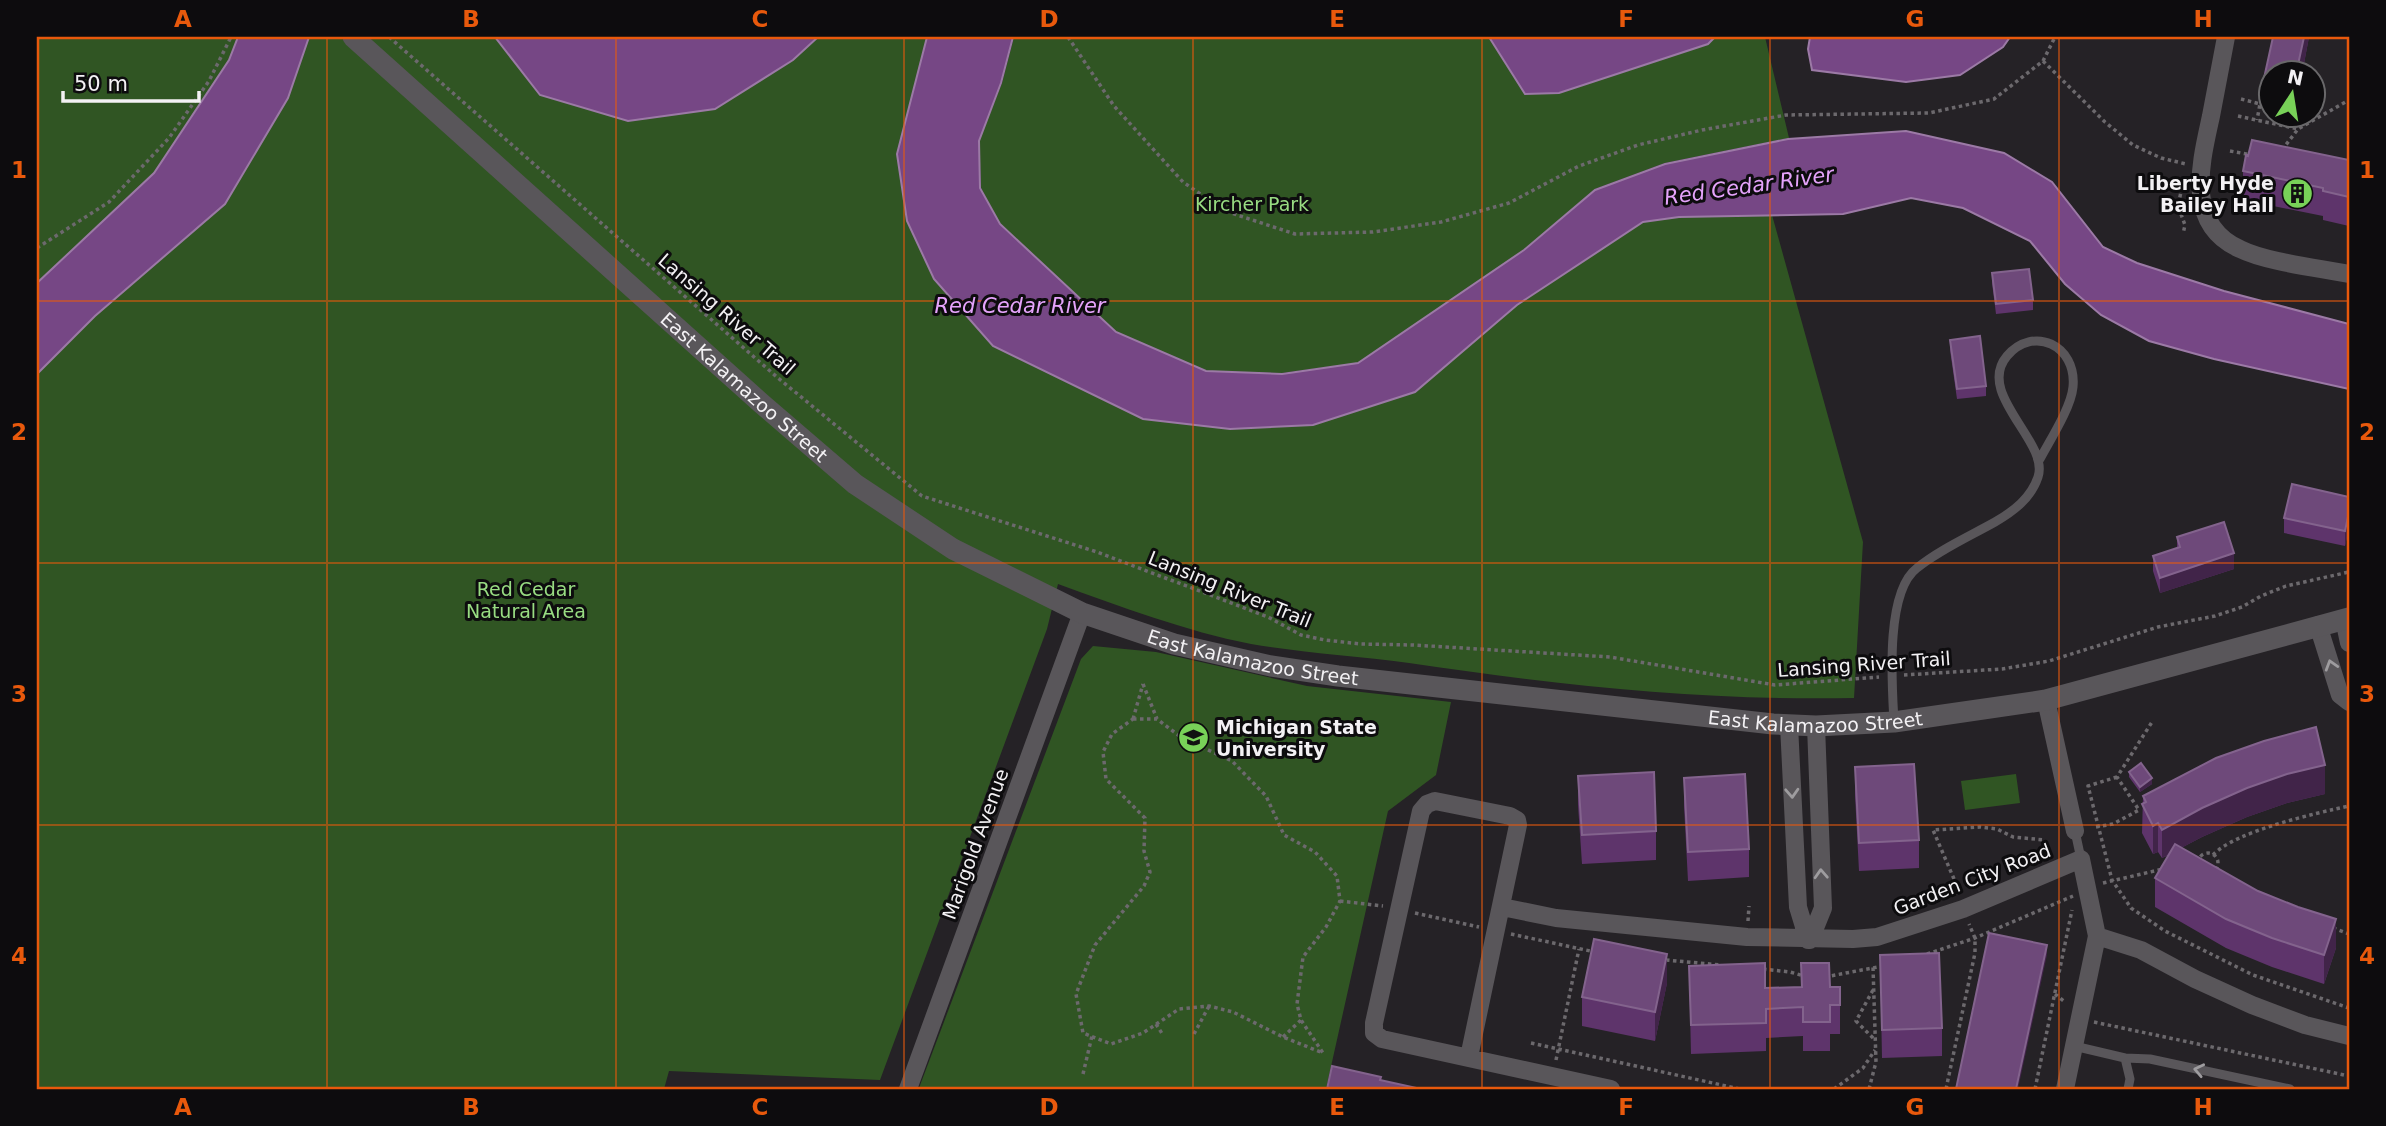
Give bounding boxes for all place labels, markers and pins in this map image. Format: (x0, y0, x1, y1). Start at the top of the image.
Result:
place label: Liberty Hyde Bailey Hall (2137, 172, 2274, 216)
building icon: Liberty Hyde Bailey Hall (2280, 177, 2314, 211)
place label: Michigan State University (1216, 716, 1377, 760)
school or university icon: Michigan State University (1176, 721, 1210, 755)

